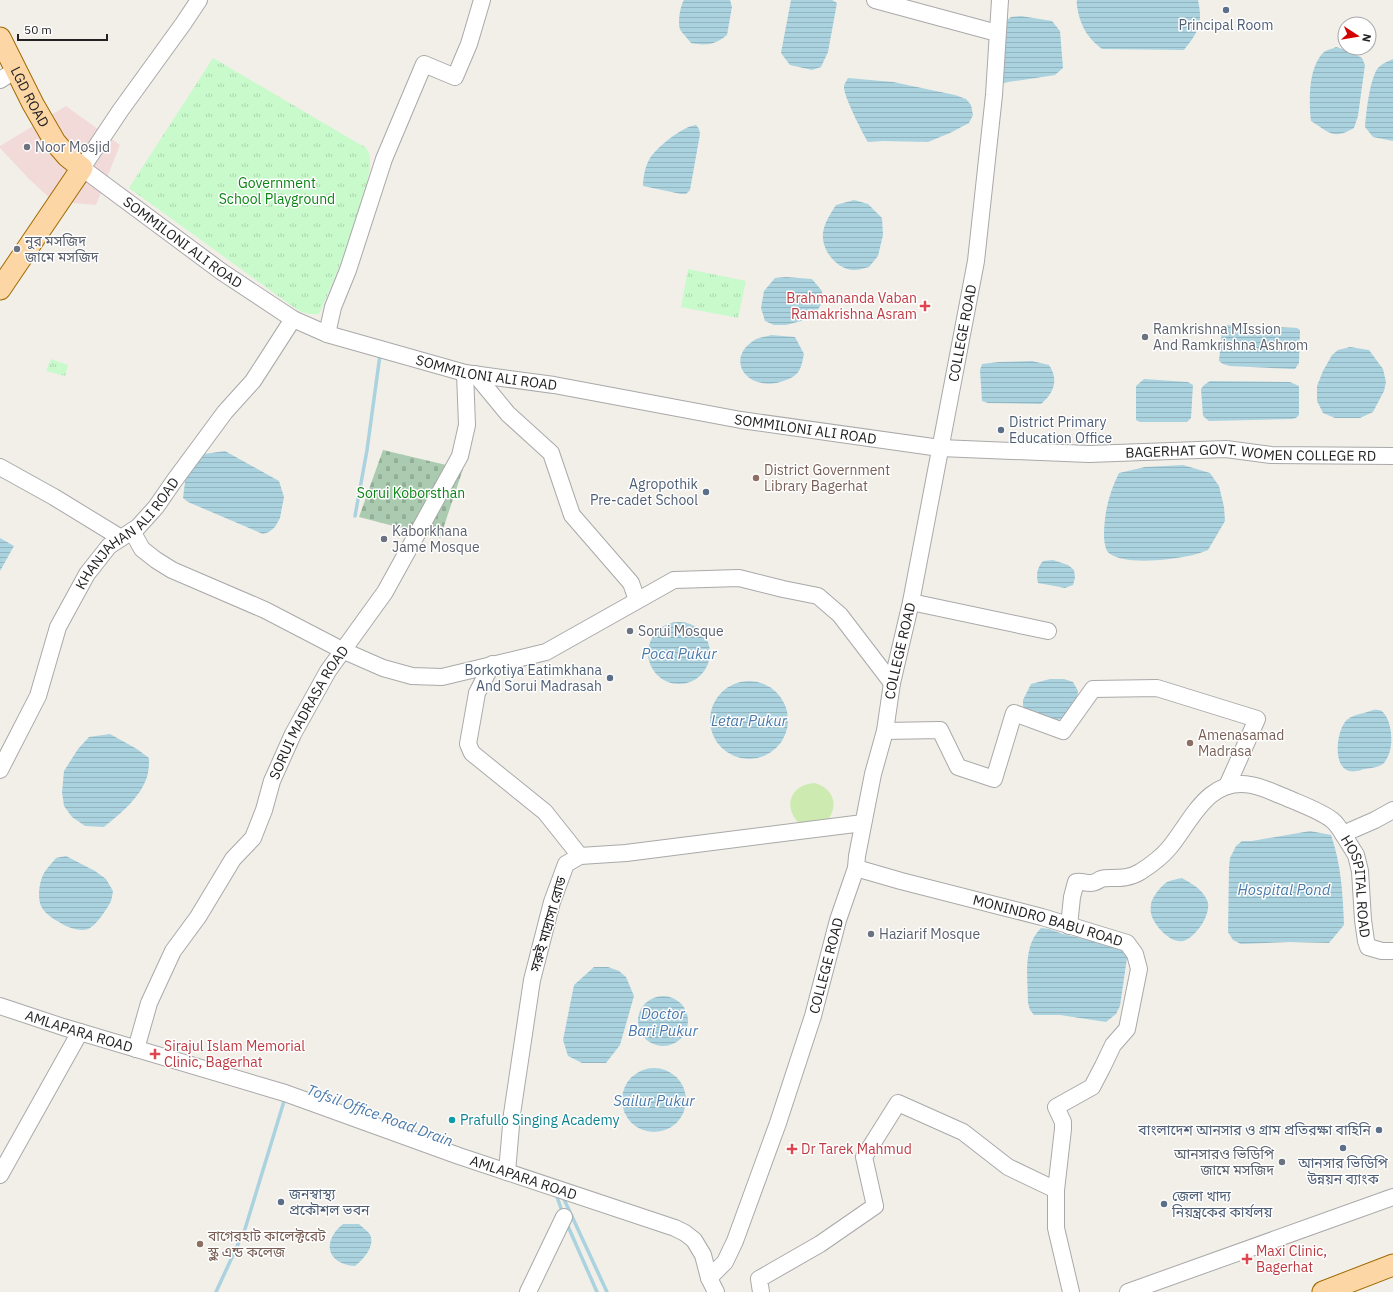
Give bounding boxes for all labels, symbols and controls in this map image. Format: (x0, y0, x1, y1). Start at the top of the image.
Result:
marker: Principal Room (1221, 5, 1231, 15)
scale bar (18, 16, 107, 42)
place label: Principal Room (1179, 16, 1273, 34)
north arrow (1337, 16, 1377, 56)
text: 50 m (24, 22, 52, 37)
text: N (1359, 33, 1374, 43)
street label: LGD ROAD (7, 63, 53, 130)
place label: Noor Mosjid (35, 138, 110, 156)
marker: Noor Mosjid (22, 142, 32, 152)
park label: Government School Playground (219, 174, 335, 208)
street label: SOMMILONI ALI ROAD (120, 193, 246, 292)
place label: নুর মসজিদ জামে মসজিদ (24, 232, 99, 266)
marker: নুর মসজিদ জামে মসজিদ (12, 244, 22, 254)
street label: COLLEGE ROAD (944, 283, 980, 383)
place label: Brahmananda Vaban Ramakrishna Asram (786, 289, 917, 323)
marker: Brahmananda Vaban Ramakrishna Asram (920, 301, 930, 311)
place label: Ramkrishna MIssion And Ramkrishna Ashrom (1153, 320, 1308, 354)
marker: Ramkrishna MIssion And Ramkrishna Ashrom (1140, 332, 1150, 342)
street label: SOMMILONI ALI ROAD (414, 351, 558, 394)
street label: SOMMILONI ALI ROAD (733, 410, 878, 448)
place label: District Primary Education Office (1009, 413, 1112, 447)
marker: District Primary Education Office (996, 425, 1006, 435)
street label: BAGERHAT GOVT. WOMEN COLLEGE RD (1125, 440, 1376, 465)
place label: District Government Library Bagerhat (764, 461, 890, 495)
marker: District Government Library Bagerhat (751, 473, 761, 483)
street label: KHANJAHAN ALI ROAD (71, 474, 183, 593)
place label: Agropothik Pre-cadet School (590, 475, 699, 509)
park label: Sorui Koborsthan (357, 484, 465, 502)
marker: Agropothik Pre-cadet School (701, 487, 711, 497)
place label: Kaborkhana Jame Mosque (392, 522, 480, 556)
marker: Kaborkhana Jame Mosque (379, 534, 389, 544)
street label: COLLEGE ROAD (881, 601, 920, 701)
place label: Sorui Mosque (638, 622, 724, 640)
marker: Sorui Mosque (625, 626, 635, 636)
street label: SORUI MADRASA ROAD (265, 642, 353, 782)
water label: Poca Pukur (641, 644, 717, 663)
place label: Borkotiya Eatimkhana And Sorui Madrasah (464, 661, 603, 695)
marker: Borkotiya Eatimkhana And Sorui Madrasah (605, 673, 615, 683)
water label: Letar Pukur (711, 711, 788, 730)
place label: Amenasamad Madrasa (1198, 726, 1284, 760)
marker: Amenasamad Madrasa (1185, 738, 1195, 748)
street label: HOSPITAL ROAD (1337, 832, 1374, 939)
street label: সরুই মাদ্রাসা রোড (526, 873, 570, 975)
water label: Hospital Pond (1237, 880, 1331, 899)
street label: MONINDRO BABU ROAD (971, 891, 1125, 950)
street label: COLLEGE ROAD (805, 916, 847, 1016)
place label: Haziarif Mosque (879, 925, 980, 943)
marker: Haziarif Mosque (866, 929, 876, 939)
water label: Doctor Bari Pukur (628, 1004, 699, 1040)
street label: AMLAPARA ROAD (23, 1006, 135, 1056)
place label: Sirajul Islam Memorial Clinic, Bagerhat (164, 1037, 305, 1071)
marker: Sirajul Islam Memorial Clinic, Bagerhat (149, 1048, 161, 1060)
water label: Tofsil Office Road Drain (304, 1080, 456, 1150)
water label: Sailur Pukur (613, 1091, 695, 1110)
place label: Prafullo Singing Academy (460, 1111, 620, 1129)
marker: Prafullo Singing Academy (447, 1115, 457, 1125)
place label: বাংলাদেশ আনসার ও গ্রাম প্রতিরক্ষা বাহিনি (1137, 1121, 1372, 1139)
marker: বাংলাদেশ আনসার ও গ্রাম প্রতিরক্ষা বাহিনি (1374, 1125, 1384, 1135)
place label: Dr Tarek Mahmud (801, 1140, 912, 1158)
marker: Dr Tarek Mahmud (786, 1143, 798, 1155)
marker: আনসার ভিডিপি উন্নয়ন ব্যাংক (1338, 1143, 1348, 1153)
place label: আনসারও ভিডিপি জামে মসজিদ (1173, 1145, 1275, 1179)
street label: AMLAPARA ROAD (468, 1151, 579, 1204)
place label: আনসার ভিডিপি উন্নয়ন ব্যাংক (1297, 1154, 1389, 1188)
marker: আনসারও ভিডিপি জামে মসজিদ (1277, 1157, 1287, 1167)
place label: জনস্বাস্থ্য প্রকৌশল ভবন (288, 1185, 370, 1219)
place label: জেলা খাদ্য নিয়ন্ত্রকের কার্যলয় (1171, 1187, 1273, 1221)
marker: জনস্বাস্থ্য প্রকৌশল ভবন (276, 1197, 286, 1207)
marker: জেলা খাদ্য নিয়ন্ত্রকের কার্যলয় (1159, 1199, 1169, 1209)
place label: বাগেরহাট কালেক্টরেট স্কুল এন্ড কলেজ (207, 1227, 326, 1261)
marker: বাগেরহাট কালেক্টরেট স্কুল এন্ড কলেজ (195, 1239, 205, 1249)
place label: Maxi Clinic, Bagerhat (1256, 1242, 1327, 1276)
marker: Maxi Clinic, Bagerhat (1241, 1253, 1253, 1265)

